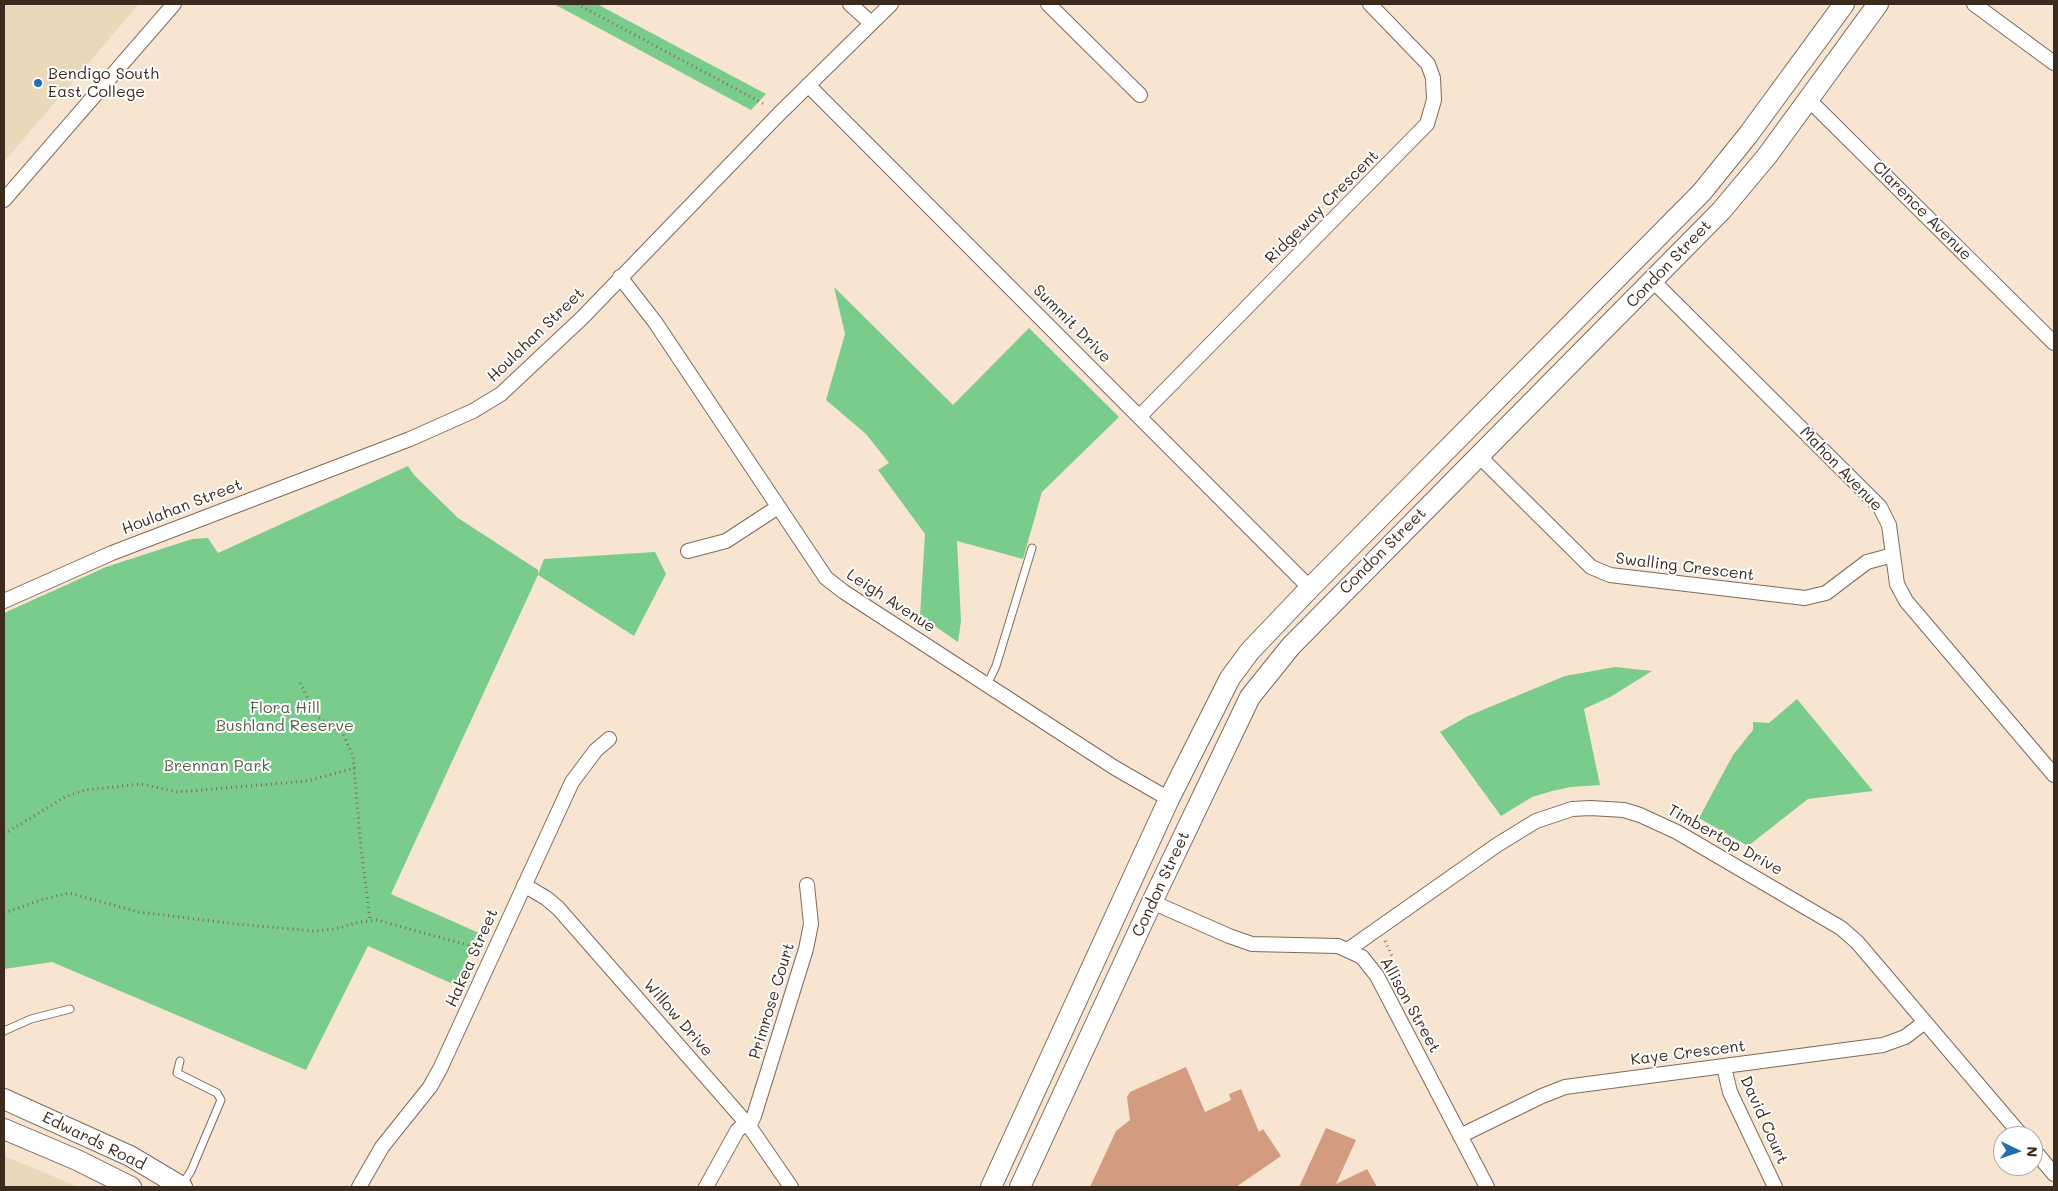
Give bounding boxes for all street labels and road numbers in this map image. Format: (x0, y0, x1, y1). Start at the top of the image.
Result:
street label: Ridgeway Crescent (1261, 146, 1383, 268)
street label: Clarence Avenue (1869, 158, 1975, 264)
street label: Condon Street (1622, 216, 1716, 312)
street label: Summit Drive (1029, 281, 1115, 367)
street label: Houlahan Street (483, 284, 589, 386)
street label: Mahon Avenue (1796, 423, 1886, 515)
street label: Houlahan Street (119, 475, 245, 539)
street label: Condon Street (1336, 504, 1430, 598)
street label: Swalling Crescent (1614, 549, 1756, 585)
street label: Leigh Avenue (843, 565, 939, 637)
street label: Timbertop Drive (1664, 800, 1786, 880)
street label: Condon Street (1128, 828, 1194, 940)
street label: Hakea Street (442, 906, 502, 1010)
street label: Primrose Court (745, 941, 799, 1061)
street label: Allison Street (1376, 954, 1444, 1056)
street label: Willow Drive (639, 975, 717, 1061)
street label: Kaye Crescent (1630, 1036, 1746, 1070)
street label: David Court (1736, 1073, 1792, 1167)
street label: Edwards Road (39, 1108, 149, 1174)

